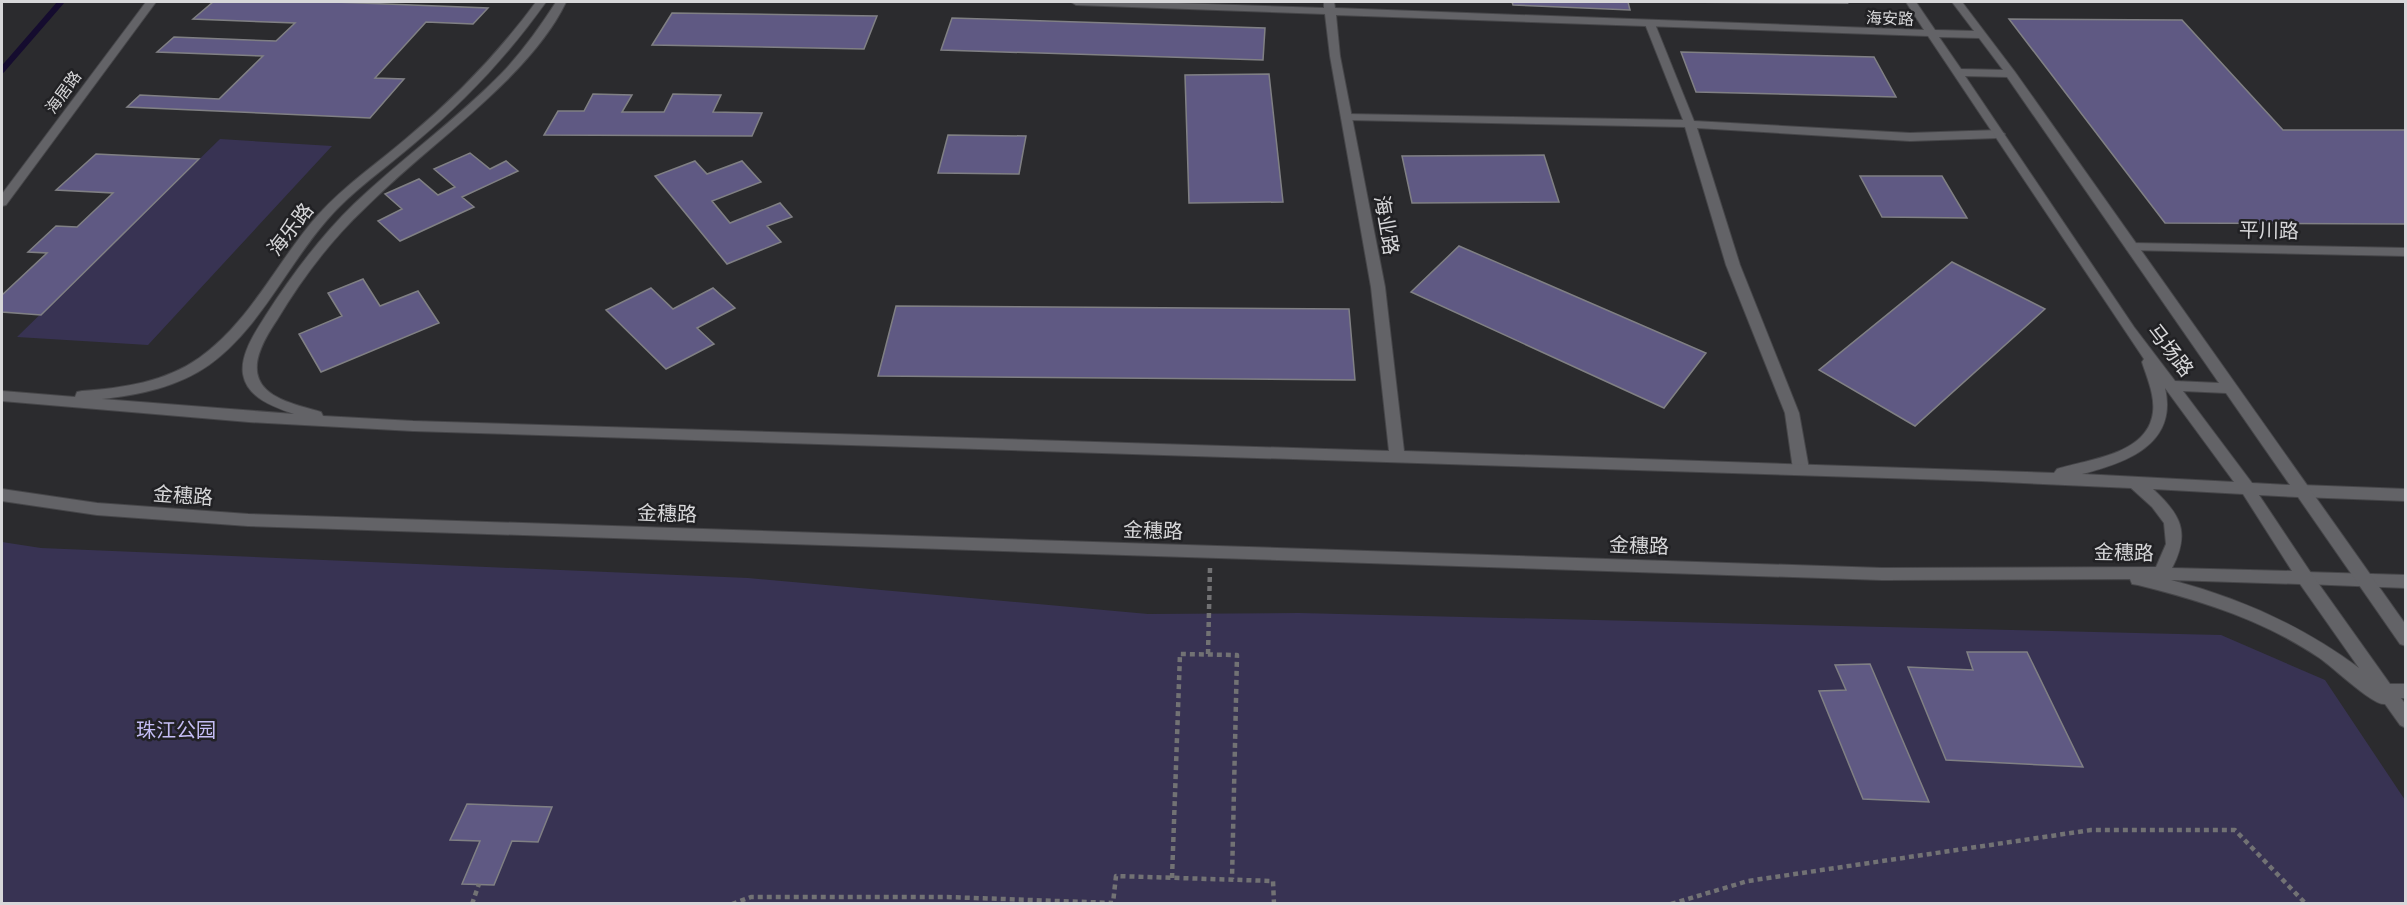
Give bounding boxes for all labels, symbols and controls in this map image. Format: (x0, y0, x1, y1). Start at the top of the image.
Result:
street label: 海安路 (1866, 7, 1914, 29)
street label: 海居路 (41, 67, 85, 117)
street label: 海业路 (1368, 193, 1406, 257)
street label: 海乐路 (261, 197, 319, 261)
street label: 平川路 (2239, 216, 2299, 244)
street label: 马场路 (2142, 318, 2200, 382)
street label: 金穗路 (152, 479, 214, 511)
street label: 金穗路 (637, 498, 697, 528)
street label: 金穗路 (1123, 515, 1183, 545)
street label: 金穗路 (1609, 530, 1669, 560)
street label: 金穗路 (2094, 538, 2154, 566)
park label: 珠江公园 (136, 716, 216, 743)

